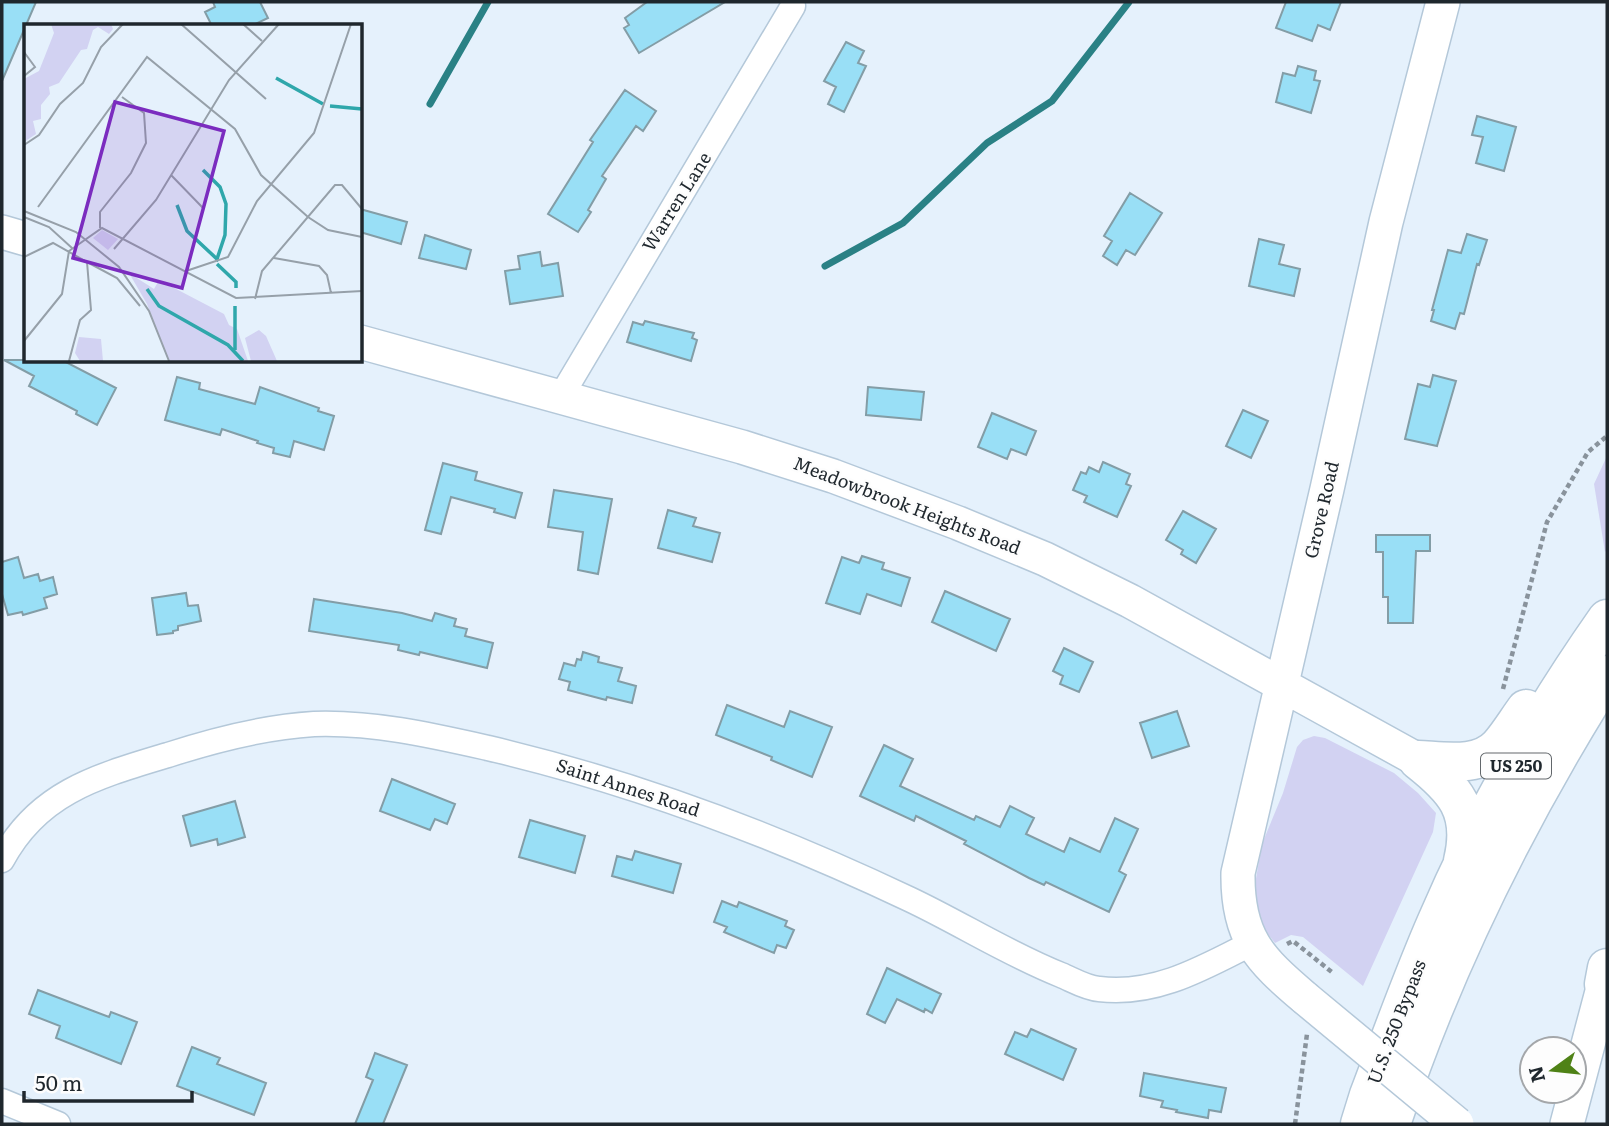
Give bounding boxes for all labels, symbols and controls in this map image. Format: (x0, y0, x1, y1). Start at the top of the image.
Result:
inset map (24, 24, 362, 362)
street label: Warren Lane (634, 146, 717, 256)
street label: Meadowbrook Heights Road (790, 449, 1025, 560)
street label: Grove Road (1296, 458, 1345, 561)
street label: Saint Annes Road (553, 751, 704, 822)
road number: US 250 (1481, 754, 1551, 778)
street label: U.S. 250 Bypass (1359, 955, 1432, 1088)
north arrow (1518, 1035, 1588, 1105)
scale bar (24, 1060, 192, 1104)
text: N (1520, 1063, 1551, 1086)
text: 50 m (35, 1066, 82, 1097)

